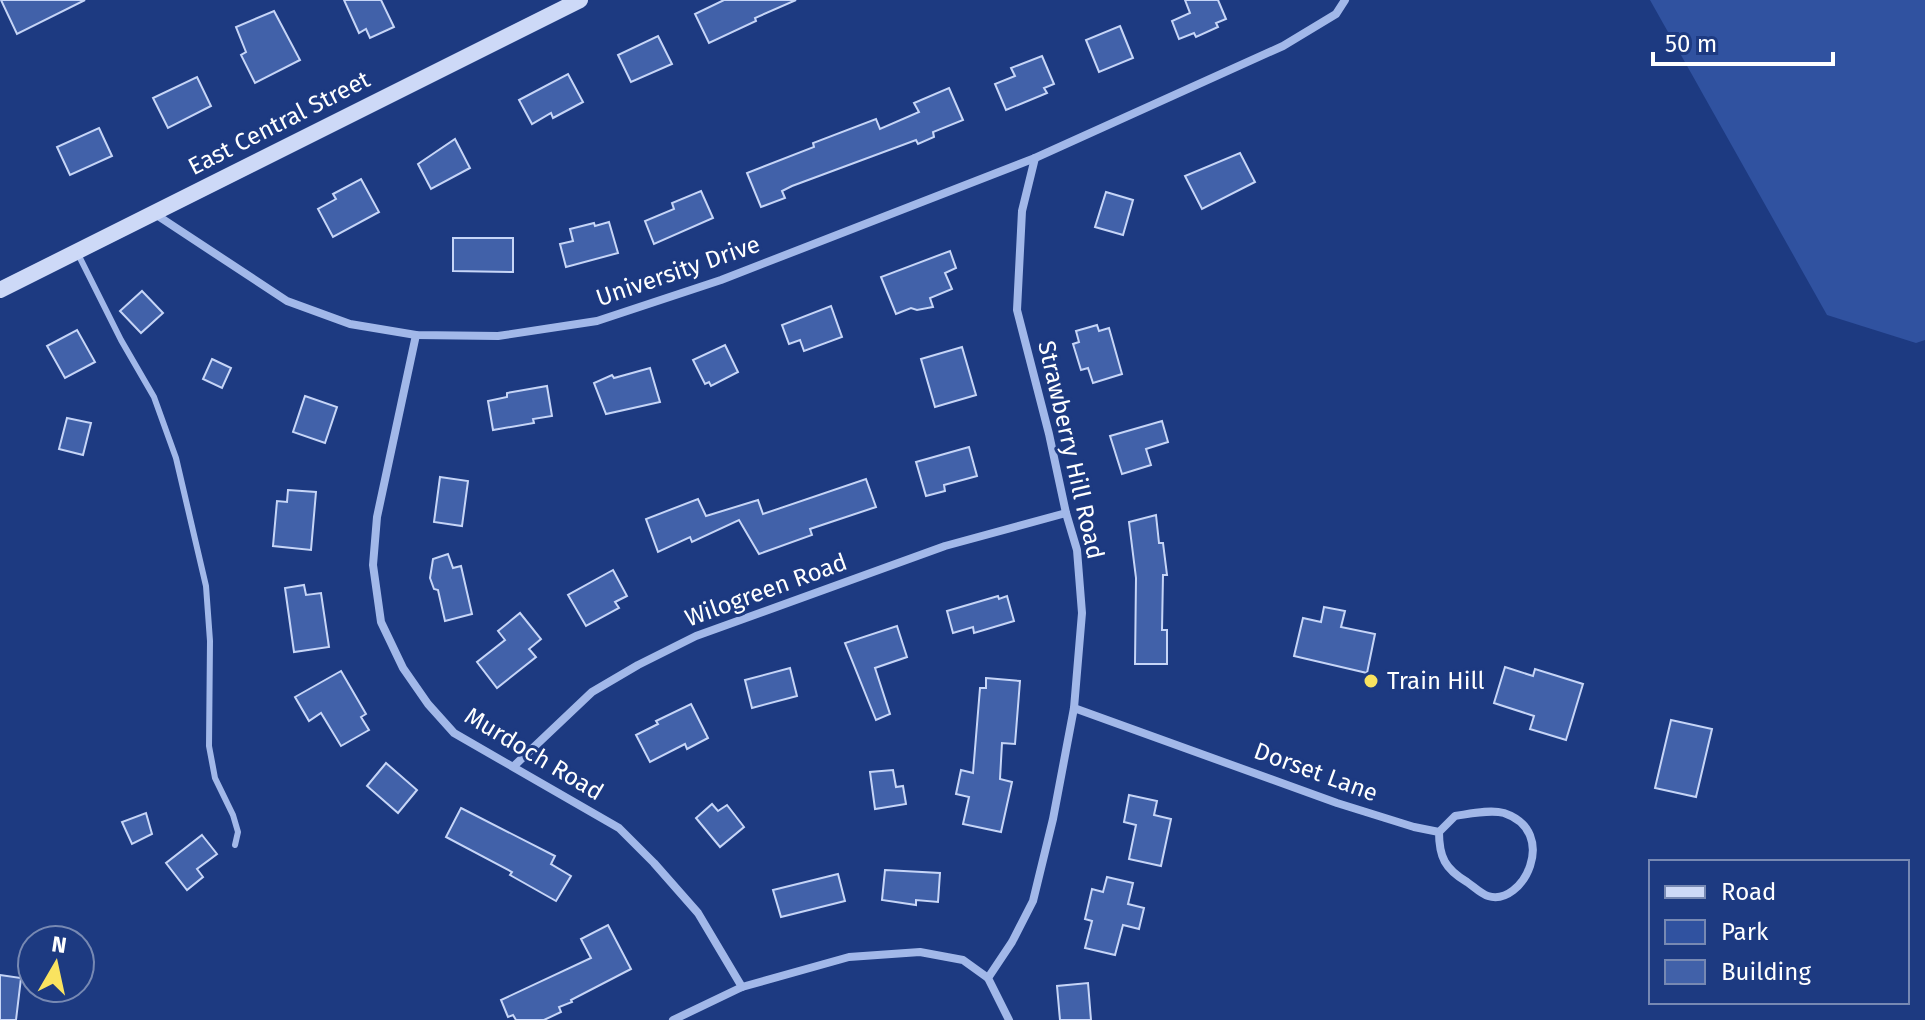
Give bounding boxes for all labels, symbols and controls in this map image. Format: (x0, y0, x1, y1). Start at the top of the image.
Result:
scale bar (1653, 16, 1833, 66)
text: 50 m (1665, 30, 1717, 58)
street label: East Central Street (183, 65, 375, 181)
street label: University Drive (592, 230, 764, 312)
street label: Strawberry Hill Road (1032, 338, 1110, 562)
street label: Wilogreen Road (681, 548, 851, 632)
place label: Train Hill (1387, 667, 1485, 695)
marker: Train Hill (1362, 672, 1380, 690)
street label: Murdoch Road (460, 702, 608, 806)
street label: Dorset Lane (1250, 737, 1382, 807)
legend (1649, 860, 1909, 1004)
text: Road (1721, 878, 1776, 906)
text: Park (1721, 918, 1769, 946)
north arrow (16, 924, 96, 1004)
text: N (50, 930, 68, 959)
text: Building (1721, 958, 1811, 986)

